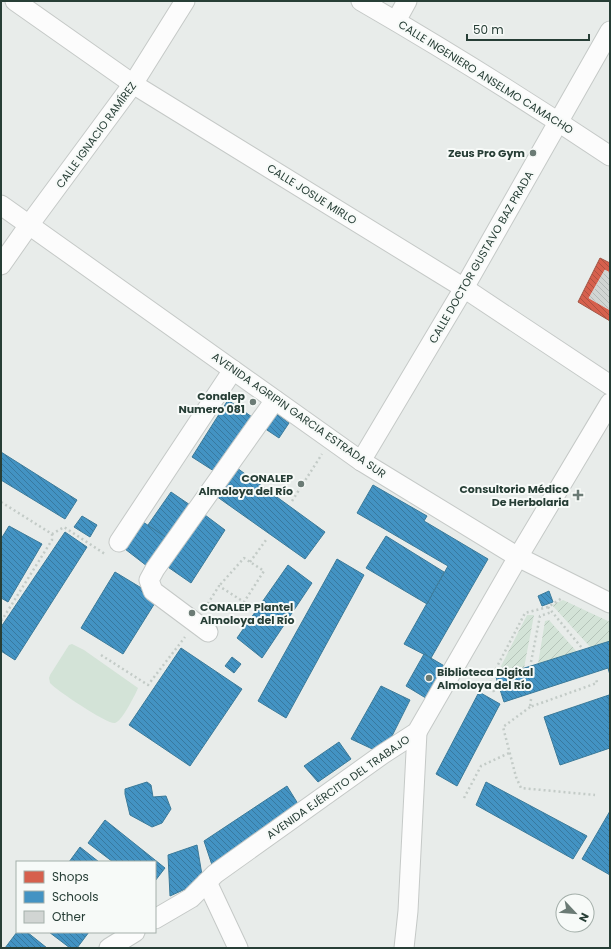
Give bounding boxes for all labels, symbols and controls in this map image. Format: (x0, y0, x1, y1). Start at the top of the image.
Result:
street label: CALLE INGENIERO ANSELMO CAMACHO (395, 16, 577, 138)
scale bar (467, 16, 589, 42)
text: 50 m (473, 21, 504, 38)
street label: CALLE IGNACIO RAMÍREZ (52, 79, 140, 191)
place label: Zeus Pro Gym (448, 145, 525, 161)
marker: Zeus Pro Gym (528, 148, 538, 158)
street label: CALLE JOSUE MIRLO (264, 160, 360, 228)
street label: CALLE DOCTOR GUSTAVO BAZ PRADA (425, 167, 537, 346)
street label: AVENIDA AGRIPIN GARCIA ESTRADA SUR (209, 348, 390, 482)
place label: Conalep Numero 081 (178, 388, 246, 417)
marker: Conalep Numero 081 (248, 397, 258, 407)
place label: CONALEP Almoloya del Río (198, 470, 293, 499)
marker: CONALEP Almoloya del Río (296, 479, 306, 489)
place label: Consultorio Médico De Herbolaria (459, 481, 569, 510)
marker: Consultorio Médico De Herbolaria (572, 489, 584, 501)
place label: CONALEP Plantel Almoloya del Río (200, 599, 295, 628)
marker: CONALEP Plantel Almoloya del Río (187, 608, 197, 618)
place label: Biblioteca Digital Almoloya del Río (437, 664, 533, 693)
marker: Biblioteca Digital Almoloya del Río (424, 673, 434, 683)
street label: AVENIDA EJÉRCITO DEL TRABAJO (263, 731, 413, 843)
legend (16, 861, 156, 933)
text: Shops (52, 868, 89, 885)
text: Schools (52, 888, 99, 905)
north arrow (555, 893, 595, 933)
text: Other (52, 908, 86, 925)
text: N (575, 910, 593, 925)

